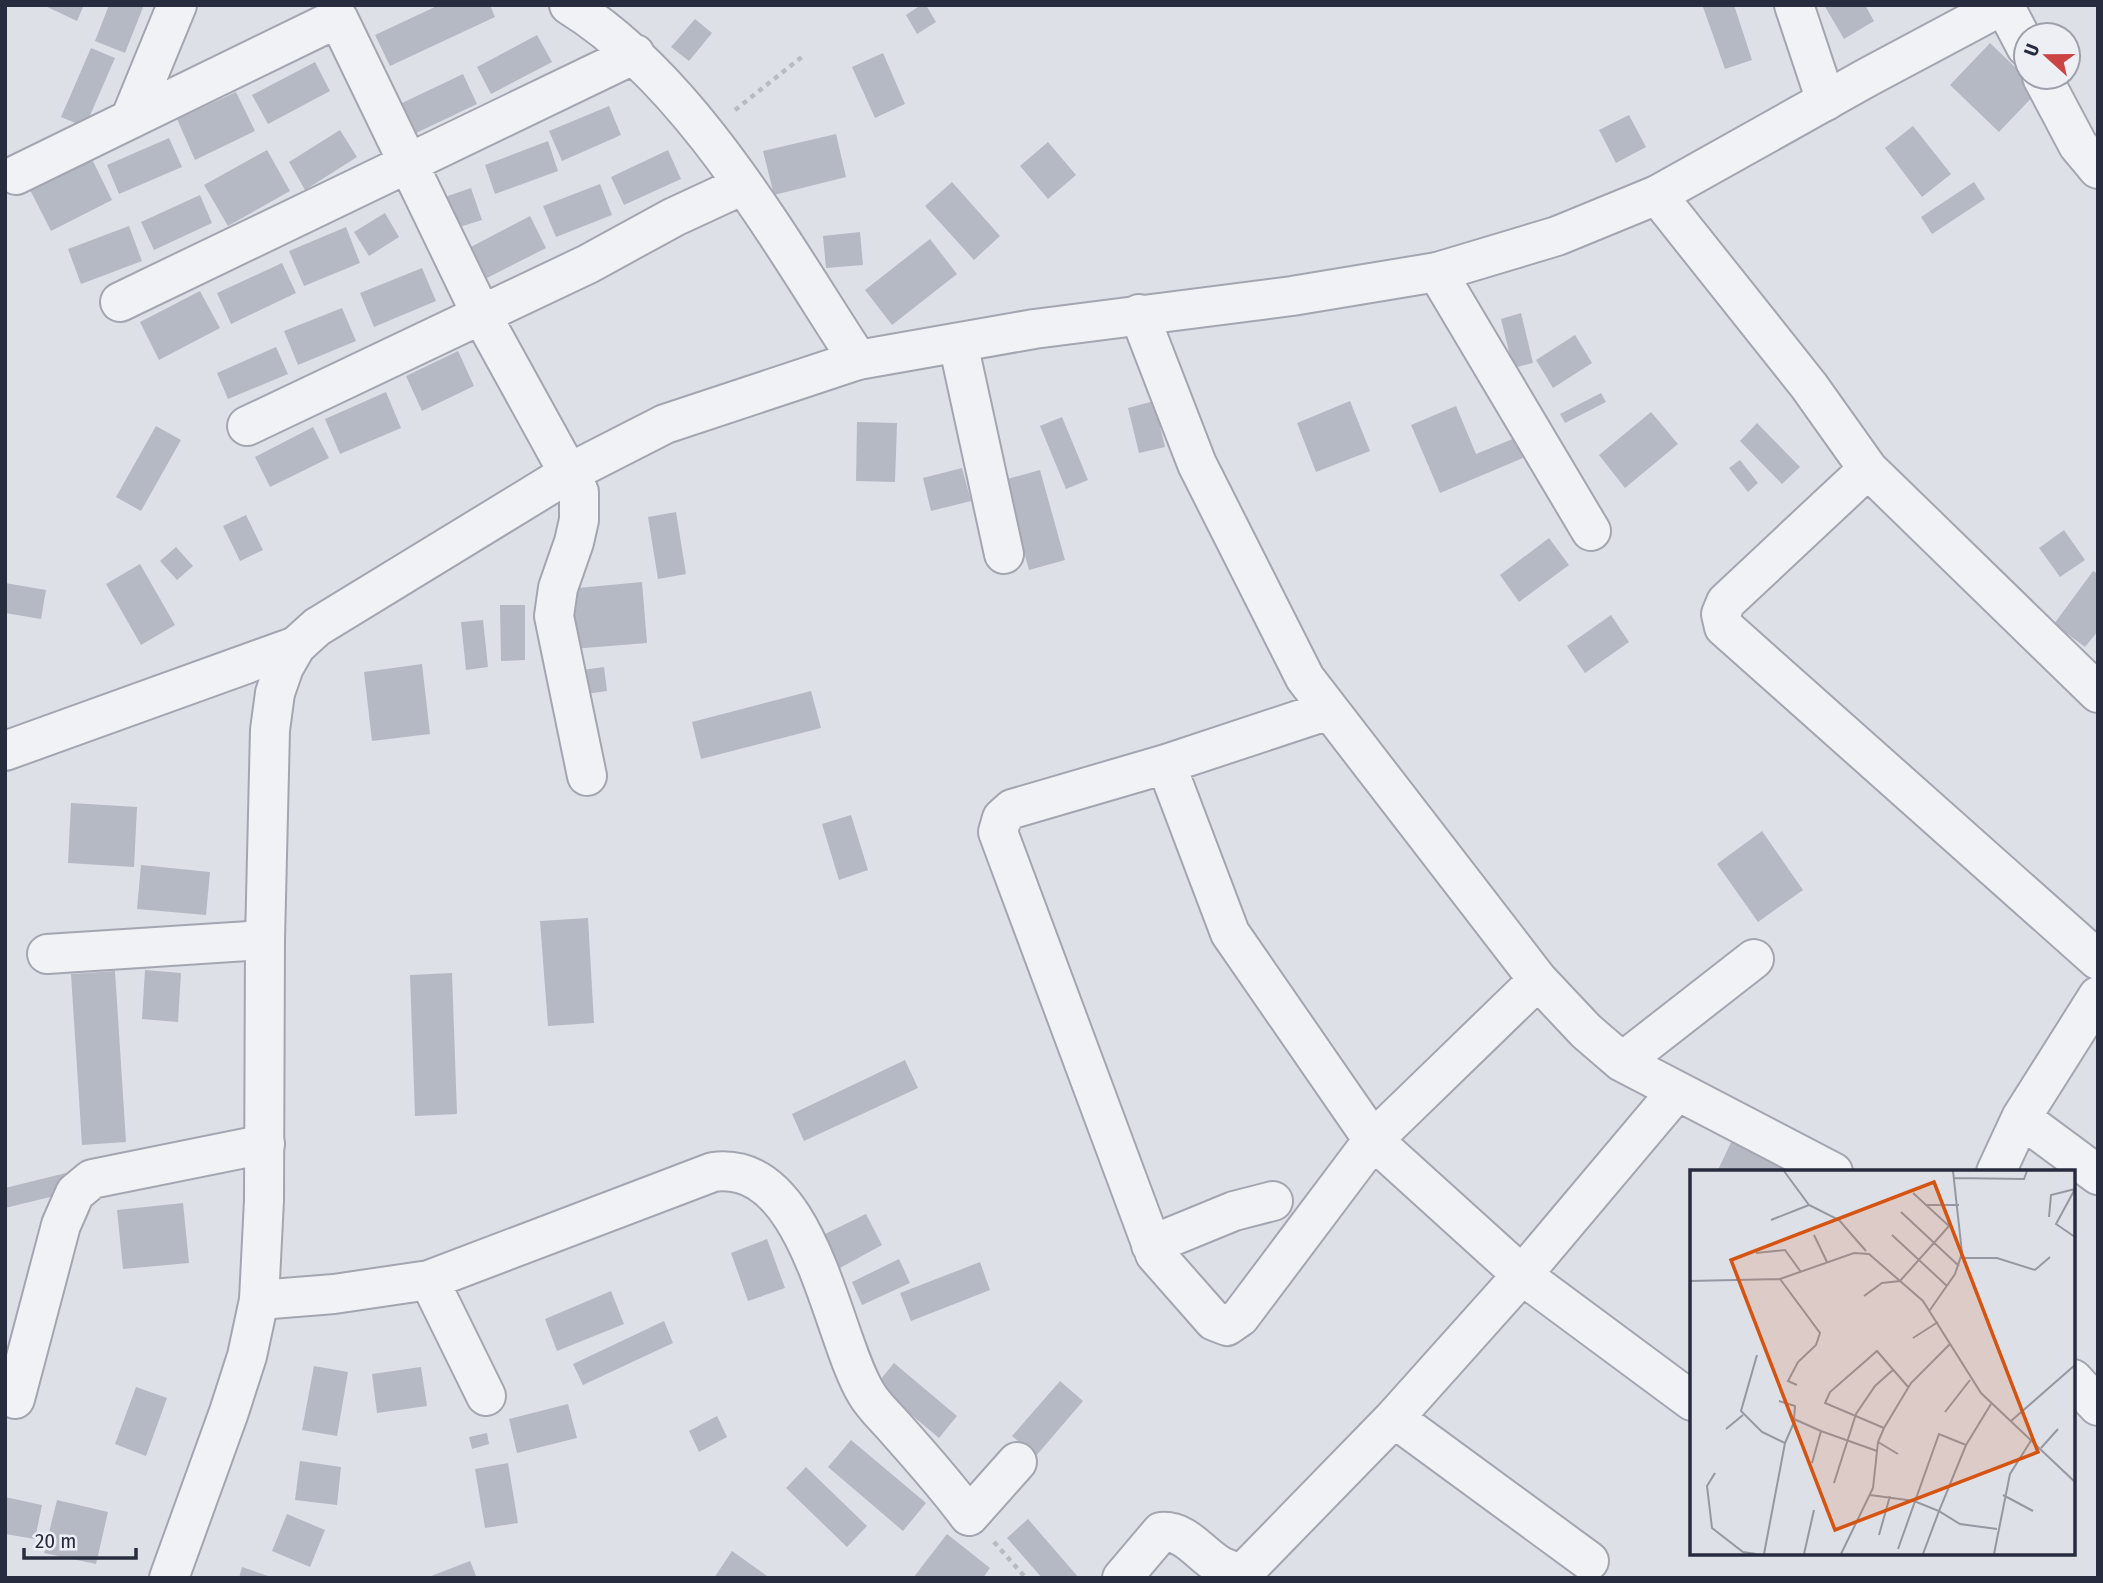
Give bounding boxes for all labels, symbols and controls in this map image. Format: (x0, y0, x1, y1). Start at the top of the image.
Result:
north arrow (2012, 21, 2082, 91)
text: U (2019, 41, 2044, 59)
inset map (1690, 1170, 2075, 1555)
scale bar (24, 1516, 136, 1560)
text: 20 m (35, 1528, 76, 1554)

